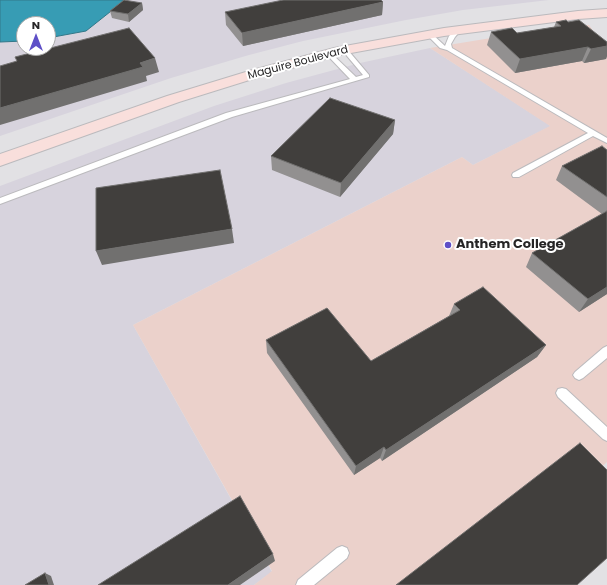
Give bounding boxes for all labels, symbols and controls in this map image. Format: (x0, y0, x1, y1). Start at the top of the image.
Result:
north arrow (16, 16, 56, 56)
text: N (32, 17, 40, 33)
street label: Maguire Boulevard (246, 43, 350, 83)
place label: Anthem College (456, 237, 564, 253)
marker: Anthem College (443, 240, 453, 250)

